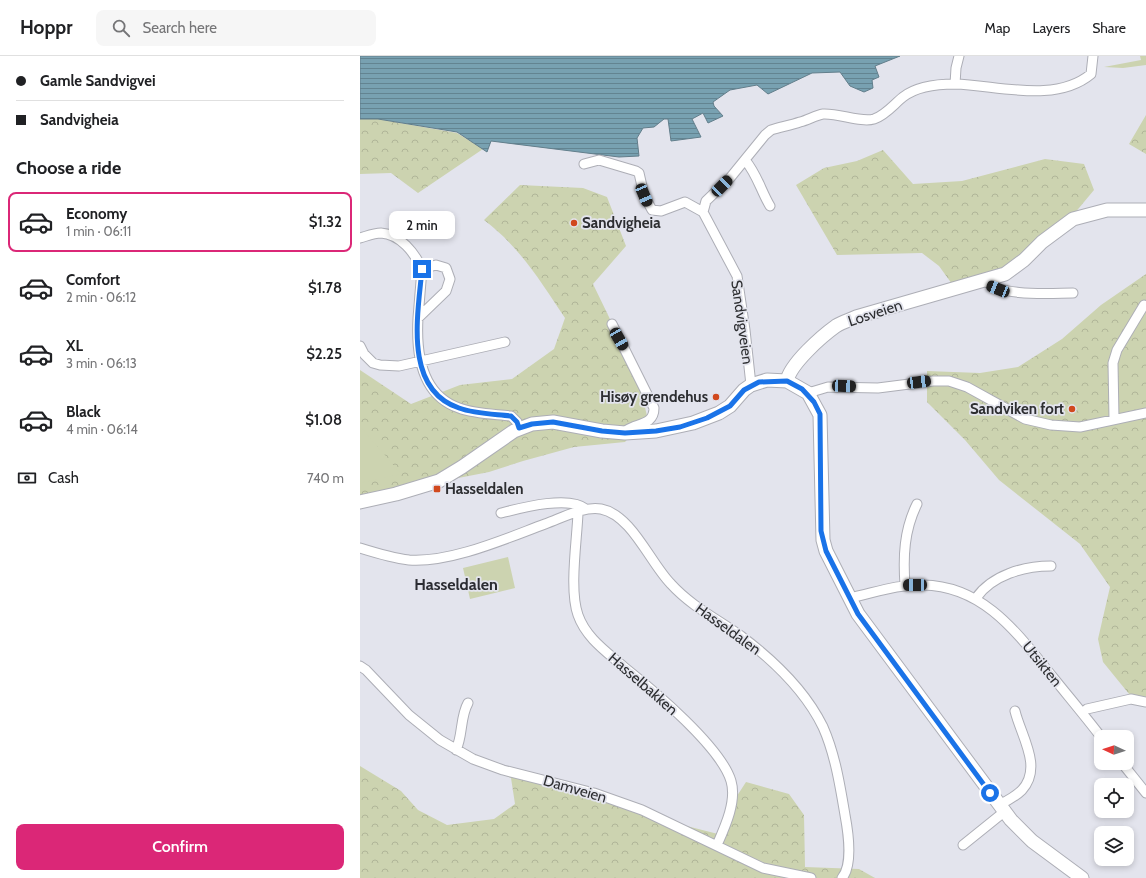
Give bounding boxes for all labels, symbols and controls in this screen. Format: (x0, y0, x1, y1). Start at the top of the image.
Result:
search box (96, 10, 376, 46)
text: Hoppr (20, 16, 72, 39)
icon: search (110, 17, 132, 39)
text: Search here (142, 19, 217, 37)
text: Map (985, 19, 1010, 37)
text: Layers (1032, 19, 1070, 37)
text: Share (1092, 19, 1126, 37)
text: Gamle Sandvigvei (40, 72, 156, 90)
text: Sandvigheia (40, 111, 119, 129)
text: Choose a ride (16, 157, 121, 179)
car (709, 173, 735, 199)
car (634, 182, 654, 208)
icon: car (18, 204, 54, 240)
text: Economy (66, 205, 127, 223)
callout: 2 min (389, 211, 455, 239)
text: $1.32 (309, 213, 342, 231)
place label: Sandvigheia (582, 214, 661, 232)
text: 2 min (406, 217, 438, 233)
marker: Sandvigheia (569, 218, 579, 228)
text: 1 min · 06:11 (66, 223, 131, 239)
route end (413, 260, 431, 278)
icon: car (18, 270, 54, 306)
text: Comfort (66, 271, 120, 289)
text: $1.78 (308, 279, 342, 297)
street label: Sandvigveien (727, 279, 757, 365)
car (985, 279, 1011, 299)
text: 2 min · 06:12 (66, 289, 136, 305)
street label: Losveien (846, 296, 904, 330)
car (608, 326, 630, 352)
icon: car (18, 336, 54, 372)
text: XL (66, 337, 83, 355)
text: $2.25 (306, 345, 342, 363)
text: 3 min · 06:13 (66, 355, 137, 371)
car (906, 375, 932, 389)
car (832, 380, 856, 392)
place label: Hisøy grendehus (600, 388, 708, 406)
marker: Hisøy grendehus (711, 392, 721, 402)
place label: Sandviken fort (970, 400, 1064, 418)
icon: car (18, 402, 54, 438)
text: Black (66, 403, 101, 421)
marker: Sandviken fort (1067, 404, 1077, 414)
text: $1.08 (305, 411, 342, 429)
text: 4 min · 06:14 (66, 421, 138, 437)
icon: cash (16, 467, 38, 489)
text: Cash (48, 469, 79, 487)
text: 740 m (307, 470, 344, 486)
place label: Hasseldalen (445, 480, 523, 498)
marker: Hasseldalen (432, 484, 442, 494)
district label: Hasseldalen (414, 575, 498, 594)
car (903, 579, 927, 591)
street label: Hasseldalen (692, 599, 764, 659)
street label: Utsikten (1018, 638, 1066, 690)
street label: Hasselbakken (605, 649, 681, 719)
north arrow (1094, 730, 1134, 770)
map controls (1094, 730, 1134, 866)
street label: Damveien (541, 771, 609, 807)
button: locate (1094, 778, 1134, 818)
route start (981, 784, 999, 802)
button: Confirm (16, 824, 344, 870)
button: layers (1094, 826, 1134, 866)

